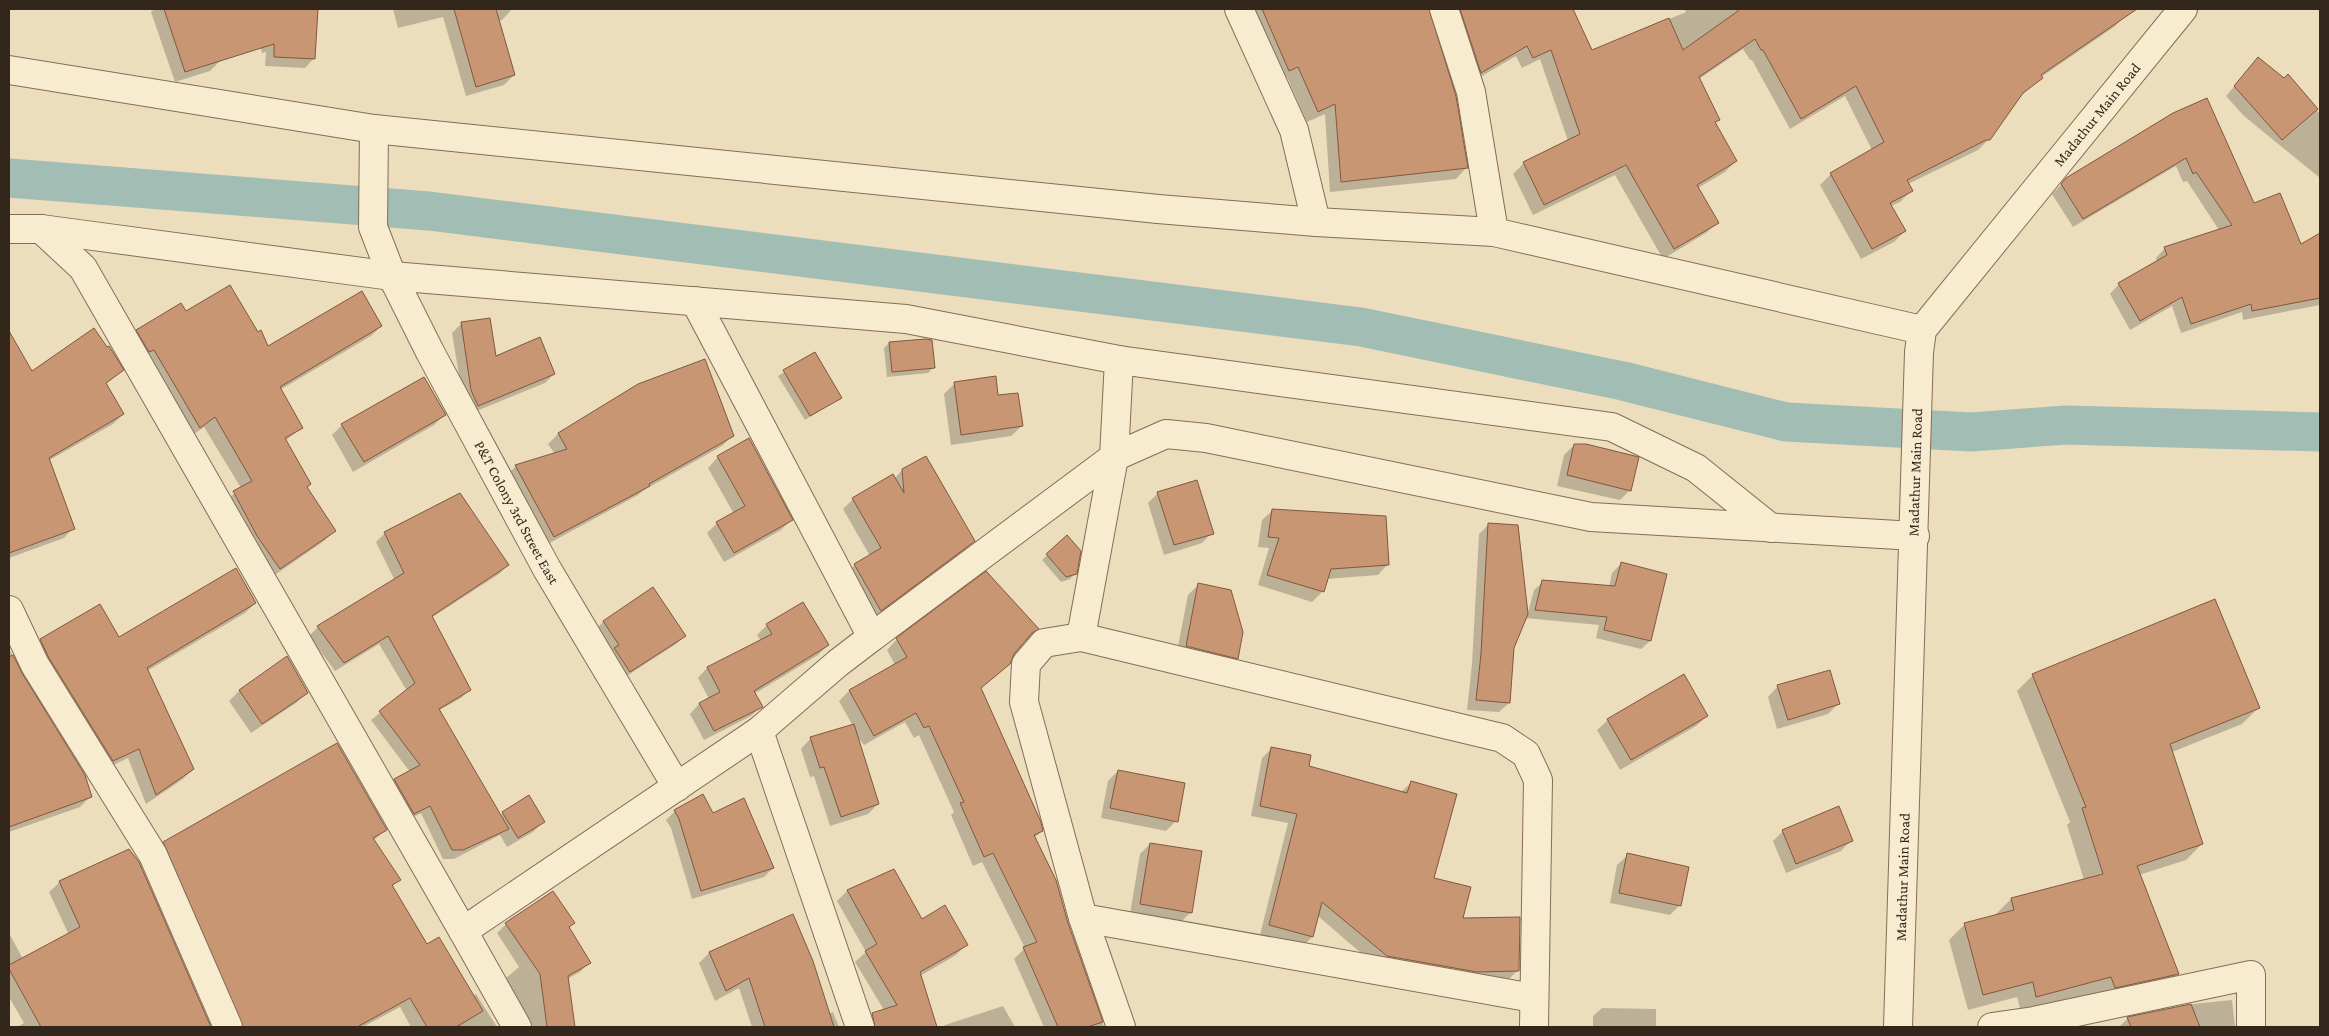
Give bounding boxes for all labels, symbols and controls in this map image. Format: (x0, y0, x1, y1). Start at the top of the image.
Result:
street label: Madathur Main Road (2050, 60, 2144, 169)
street label: Madathur Main Road (1905, 408, 1925, 537)
street label: P&T Colony 3rd Street East (471, 438, 563, 588)
street label: Madathur Main Road (1893, 813, 1913, 941)

